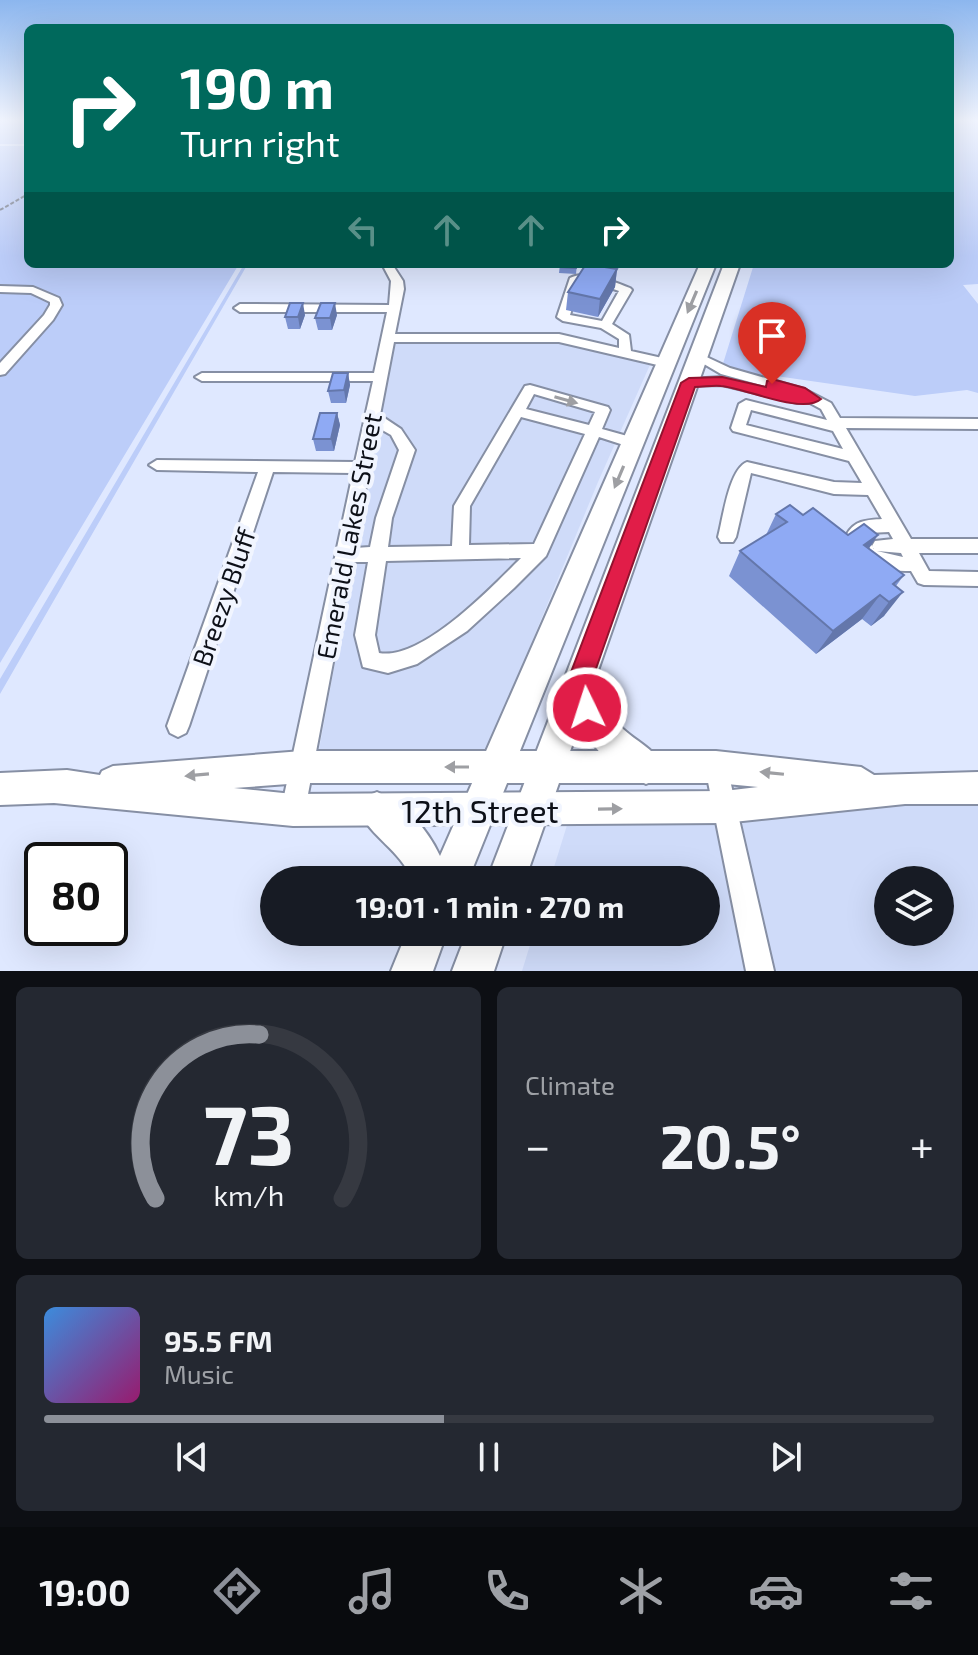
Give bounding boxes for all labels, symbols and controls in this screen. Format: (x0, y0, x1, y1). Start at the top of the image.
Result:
text: 190 m (180, 53, 334, 120)
icon: right (48, 56, 152, 160)
text: Turn right (180, 121, 340, 164)
icon: left (341, 208, 385, 252)
icon: ahead (425, 208, 469, 252)
icon: ahead (509, 208, 553, 252)
icon: right (593, 208, 637, 252)
one-way arrow (685, 290, 698, 314)
pin (738, 302, 806, 384)
icon: arrive (750, 314, 794, 358)
one-way arrow (555, 394, 579, 407)
street label: Emerald Lakes Street (309, 410, 387, 662)
one-way arrow (612, 465, 625, 488)
street label: Breezy Bluff (185, 524, 261, 670)
position arrow (545, 666, 629, 750)
one-way arrow (444, 761, 469, 773)
one-way arrow (759, 767, 784, 780)
one-way arrow (184, 769, 209, 782)
street label: 12th Street (401, 791, 559, 829)
one-way arrow (598, 802, 623, 815)
speed limit sign: 80 (24, 842, 128, 946)
map controls (874, 866, 954, 946)
button: layers (874, 866, 954, 946)
text: 19:01 · 1 min · 270 m (356, 888, 624, 924)
text: Climate (525, 1069, 615, 1100)
text: 73 (203, 1082, 294, 1182)
text: 20.5° (660, 1109, 801, 1181)
text: − (525, 1118, 551, 1171)
text: + (910, 1118, 934, 1171)
text: km/h (213, 1177, 284, 1212)
text: 95.5 FM (164, 1322, 273, 1358)
text: Music (164, 1358, 234, 1389)
icon: previous (170, 1435, 214, 1479)
icon: pause (467, 1435, 511, 1479)
icon: next (764, 1435, 808, 1479)
icon: directions (209, 1563, 265, 1619)
icon: music (344, 1563, 400, 1619)
icon: phone (479, 1563, 535, 1619)
icon: climate (613, 1563, 669, 1619)
icon: car (748, 1563, 804, 1619)
icon: filters (883, 1563, 939, 1619)
text: 19:00 (39, 1570, 131, 1613)

